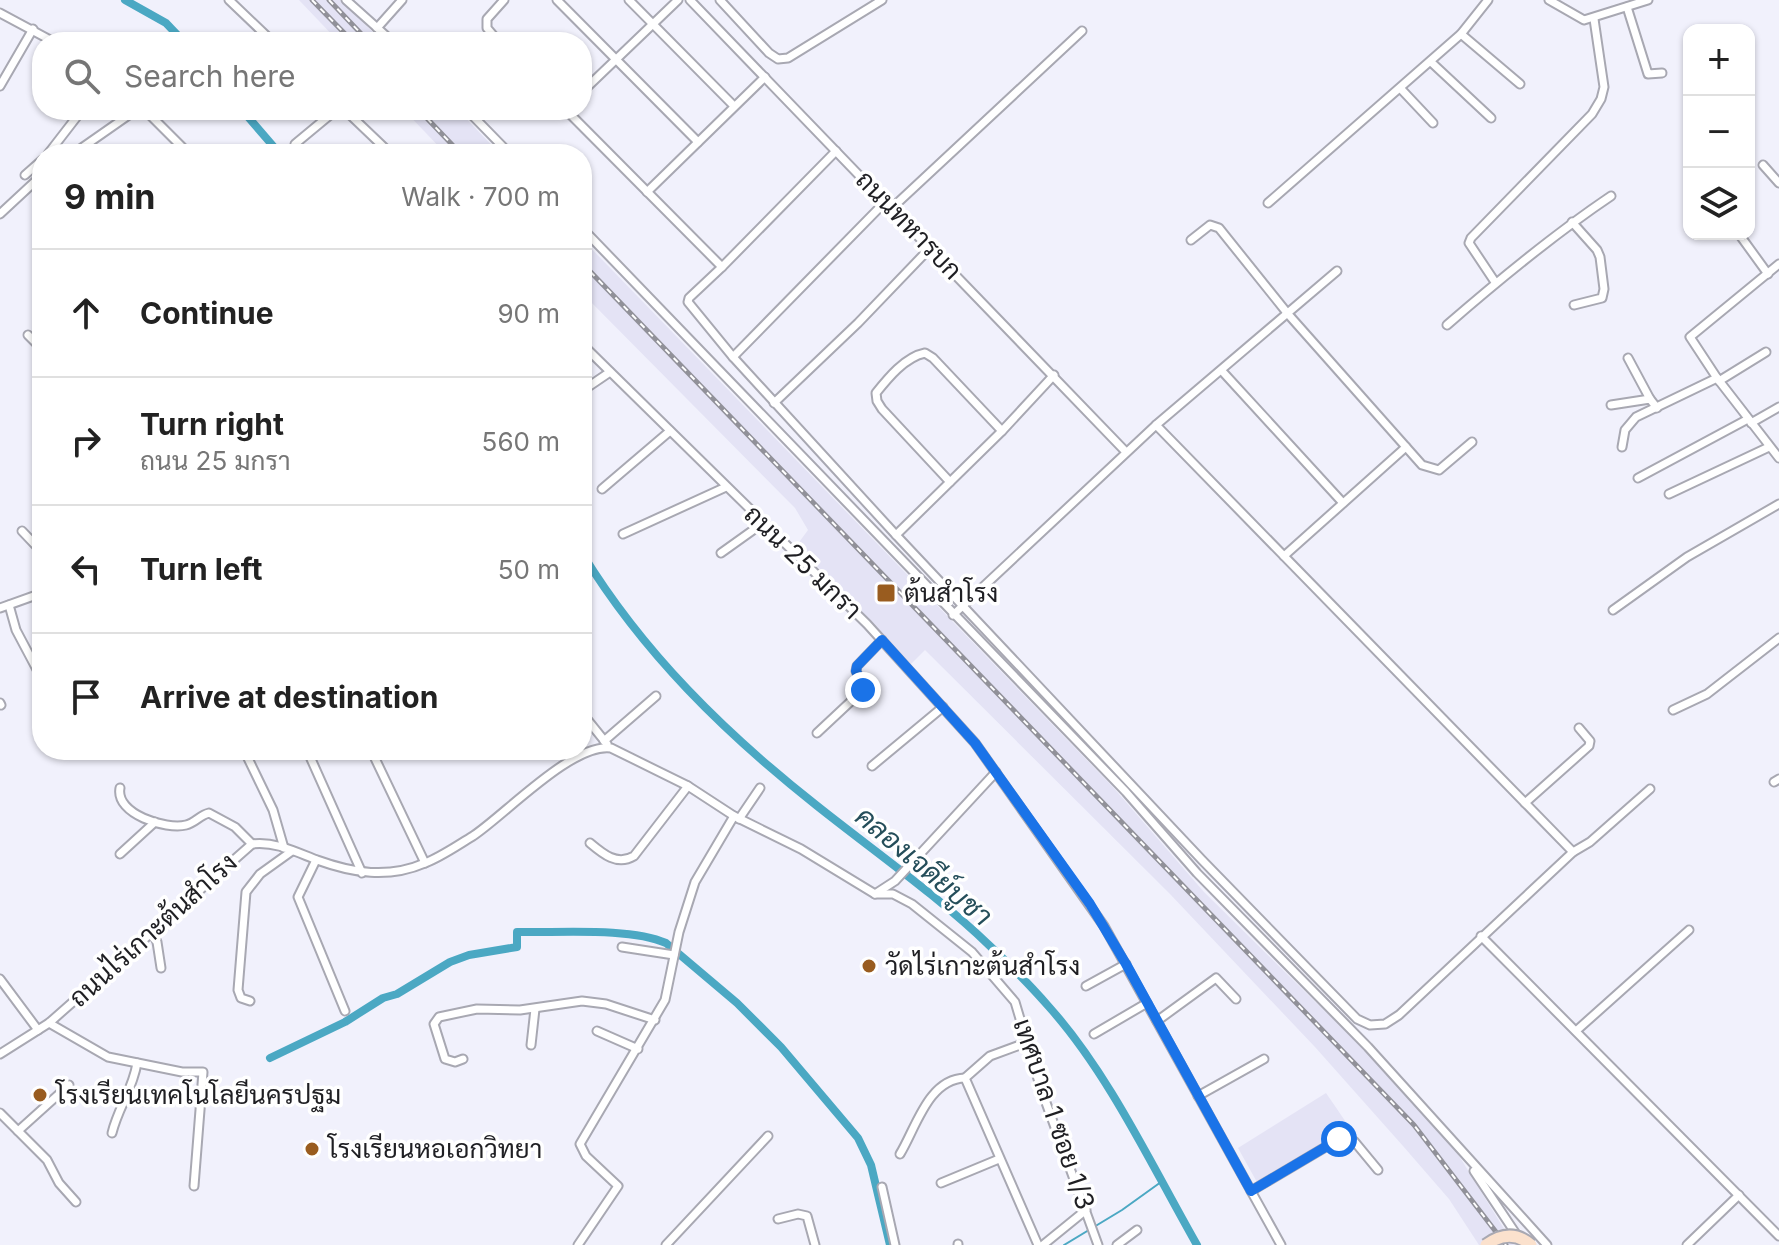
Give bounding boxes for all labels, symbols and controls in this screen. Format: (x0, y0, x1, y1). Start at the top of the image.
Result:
map controls (1683, 24, 1755, 240)
button: + (1683, 24, 1755, 96)
search box (32, 32, 592, 120)
icon: search (60, 54, 104, 98)
text: Search here (124, 58, 296, 94)
button: − (1683, 96, 1755, 168)
street label: ถนนทหารบก (850, 164, 969, 285)
button: layers (1683, 168, 1755, 240)
text: 9 min (64, 176, 156, 217)
text: Walk · 700 m (401, 181, 560, 212)
icon: ahead (64, 291, 108, 335)
text: Continue (140, 295, 274, 331)
text: 90 m (497, 298, 560, 329)
text: Turn right (140, 406, 284, 442)
icon: right (64, 419, 108, 463)
text: 560 m (482, 426, 560, 457)
text: ถนน 25 มกรา (140, 445, 291, 476)
street label: ถนน 25 มกรา (738, 498, 868, 625)
icon: left (64, 547, 108, 591)
text: Turn left (140, 551, 262, 587)
text: 50 m (498, 554, 560, 585)
place label: ต้นสำโรง (904, 577, 998, 608)
marker: ต้นสำโรง (875, 582, 897, 604)
route end (845, 672, 881, 708)
icon: arrive (64, 675, 108, 719)
text: Arrive at destination (140, 679, 438, 715)
water label: คลองเจดีย์บูชา (847, 798, 1000, 935)
street label: ถนนไร่เกาะต้นสำโรง (62, 846, 243, 1013)
place label: วัดไร่เกาะต้นสำโรง (885, 950, 1080, 981)
marker: วัดไร่เกาะต้นสำโรง (860, 957, 878, 975)
street label: เทศบาล 1 ซอย 1/3 (1007, 1014, 1102, 1213)
place label: โรงเรียนเทคโนโลยีนครปฐม (54, 1079, 341, 1113)
marker: โรงเรียนเทคโนโลยีนครปฐม (31, 1086, 49, 1104)
route start (1321, 1121, 1357, 1157)
place label: โรงเรียนหอเอกวิทยา (326, 1133, 542, 1164)
marker: โรงเรียนหอเอกวิทยา (303, 1140, 321, 1158)

